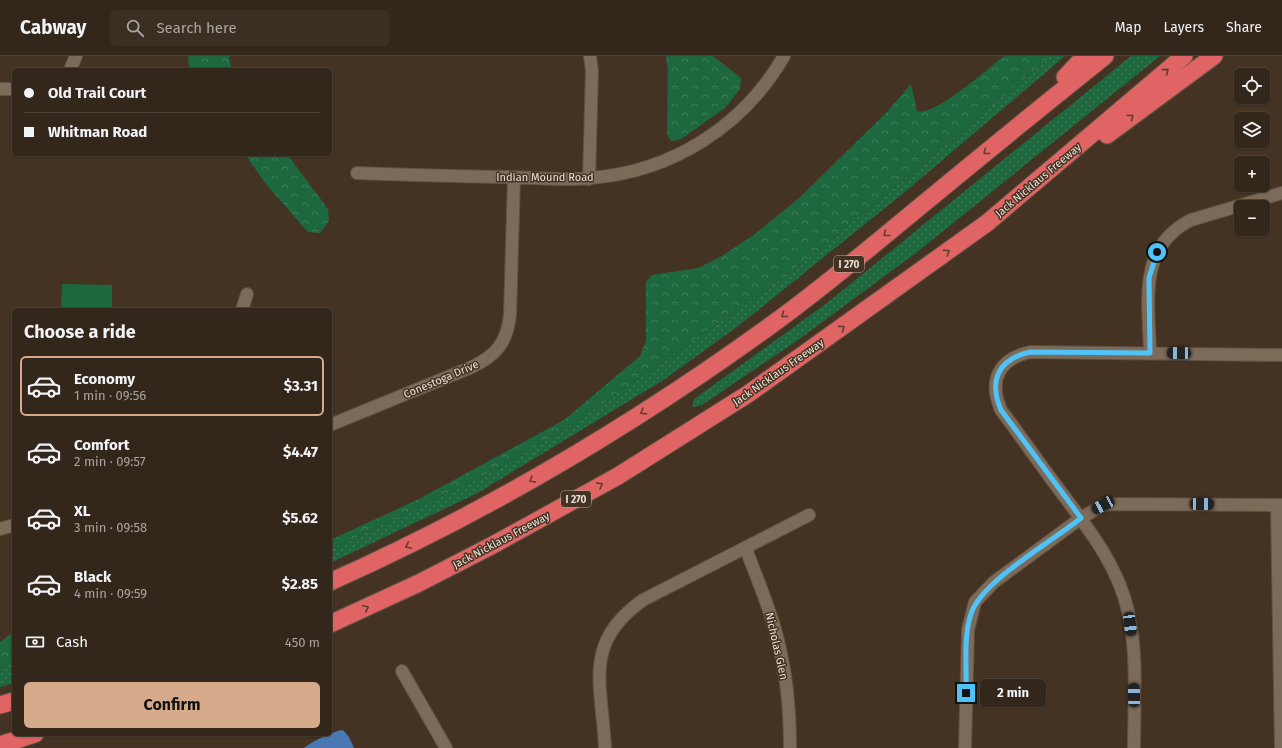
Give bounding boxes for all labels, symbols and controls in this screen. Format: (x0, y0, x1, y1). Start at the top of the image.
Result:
search box (110, 10, 390, 46)
text: Cabway (20, 16, 86, 39)
icon: search (124, 17, 146, 39)
text: Search here (156, 19, 237, 37)
text: Map (1115, 19, 1141, 36)
text: Layers (1163, 19, 1204, 36)
text: Share (1226, 19, 1262, 36)
one-way arrow (1162, 68, 1169, 75)
map controls (1234, 68, 1270, 236)
button: locate (1234, 68, 1270, 104)
text: Old Trail Court (48, 84, 146, 102)
button: layers (1234, 112, 1270, 148)
one-way arrow (1127, 115, 1134, 122)
text: Whitman Road (48, 123, 147, 141)
street label: Jack Nicklaus Freeway (993, 140, 1084, 220)
one-way arrow (984, 148, 991, 155)
button: + (1234, 156, 1270, 192)
street label: Indian Mound Road (496, 171, 594, 184)
button: − (1234, 200, 1270, 236)
one-way arrow (883, 230, 890, 237)
route start (1148, 243, 1166, 261)
one-way arrow (943, 249, 950, 257)
road number: I 270 (834, 256, 864, 272)
one-way arrow (781, 311, 788, 318)
text: Choose a ride (24, 321, 136, 343)
one-way arrow (837, 326, 844, 333)
street label: Jack Nicklaus Freeway (730, 336, 827, 409)
car (1167, 347, 1191, 359)
street label: Conestoga Drive (402, 358, 481, 401)
icon: car (26, 368, 62, 404)
text: Economy (74, 370, 135, 388)
text: $3.31 (284, 377, 318, 395)
text: 1 min · 09:56 (74, 388, 146, 403)
one-way arrow (640, 408, 647, 415)
icon: car (26, 434, 62, 470)
text: Comfort (74, 436, 130, 454)
text: $4.47 (283, 443, 318, 461)
text: 2 min · 09:57 (74, 454, 145, 469)
one-way arrow (529, 475, 536, 482)
one-way arrow (596, 483, 603, 490)
road number: I 270 (561, 491, 591, 507)
car (1090, 494, 1116, 516)
car (1190, 498, 1214, 510)
icon: car (26, 500, 62, 536)
text: XL (74, 502, 90, 520)
text: $5.62 (282, 509, 318, 527)
street label: Jack Nicklaus Freeway (450, 509, 553, 572)
text: 3 min · 09:58 (74, 520, 147, 535)
one-way arrow (405, 541, 413, 549)
icon: car (26, 566, 62, 602)
text: Black (74, 568, 111, 586)
text: $2.85 (282, 575, 318, 593)
text: 4 min · 09:59 (74, 586, 147, 601)
one-way arrow (361, 605, 369, 613)
street label: Nicholas Glen (762, 611, 791, 681)
car (1123, 611, 1137, 637)
icon: cash (24, 631, 46, 653)
text: Cash (56, 633, 88, 651)
text: 450 m (285, 635, 320, 650)
callout: 2 min (980, 679, 1046, 707)
button: Confirm (24, 682, 320, 728)
car (1128, 683, 1140, 707)
route end (957, 684, 975, 702)
text: 2 min (997, 685, 1029, 700)

